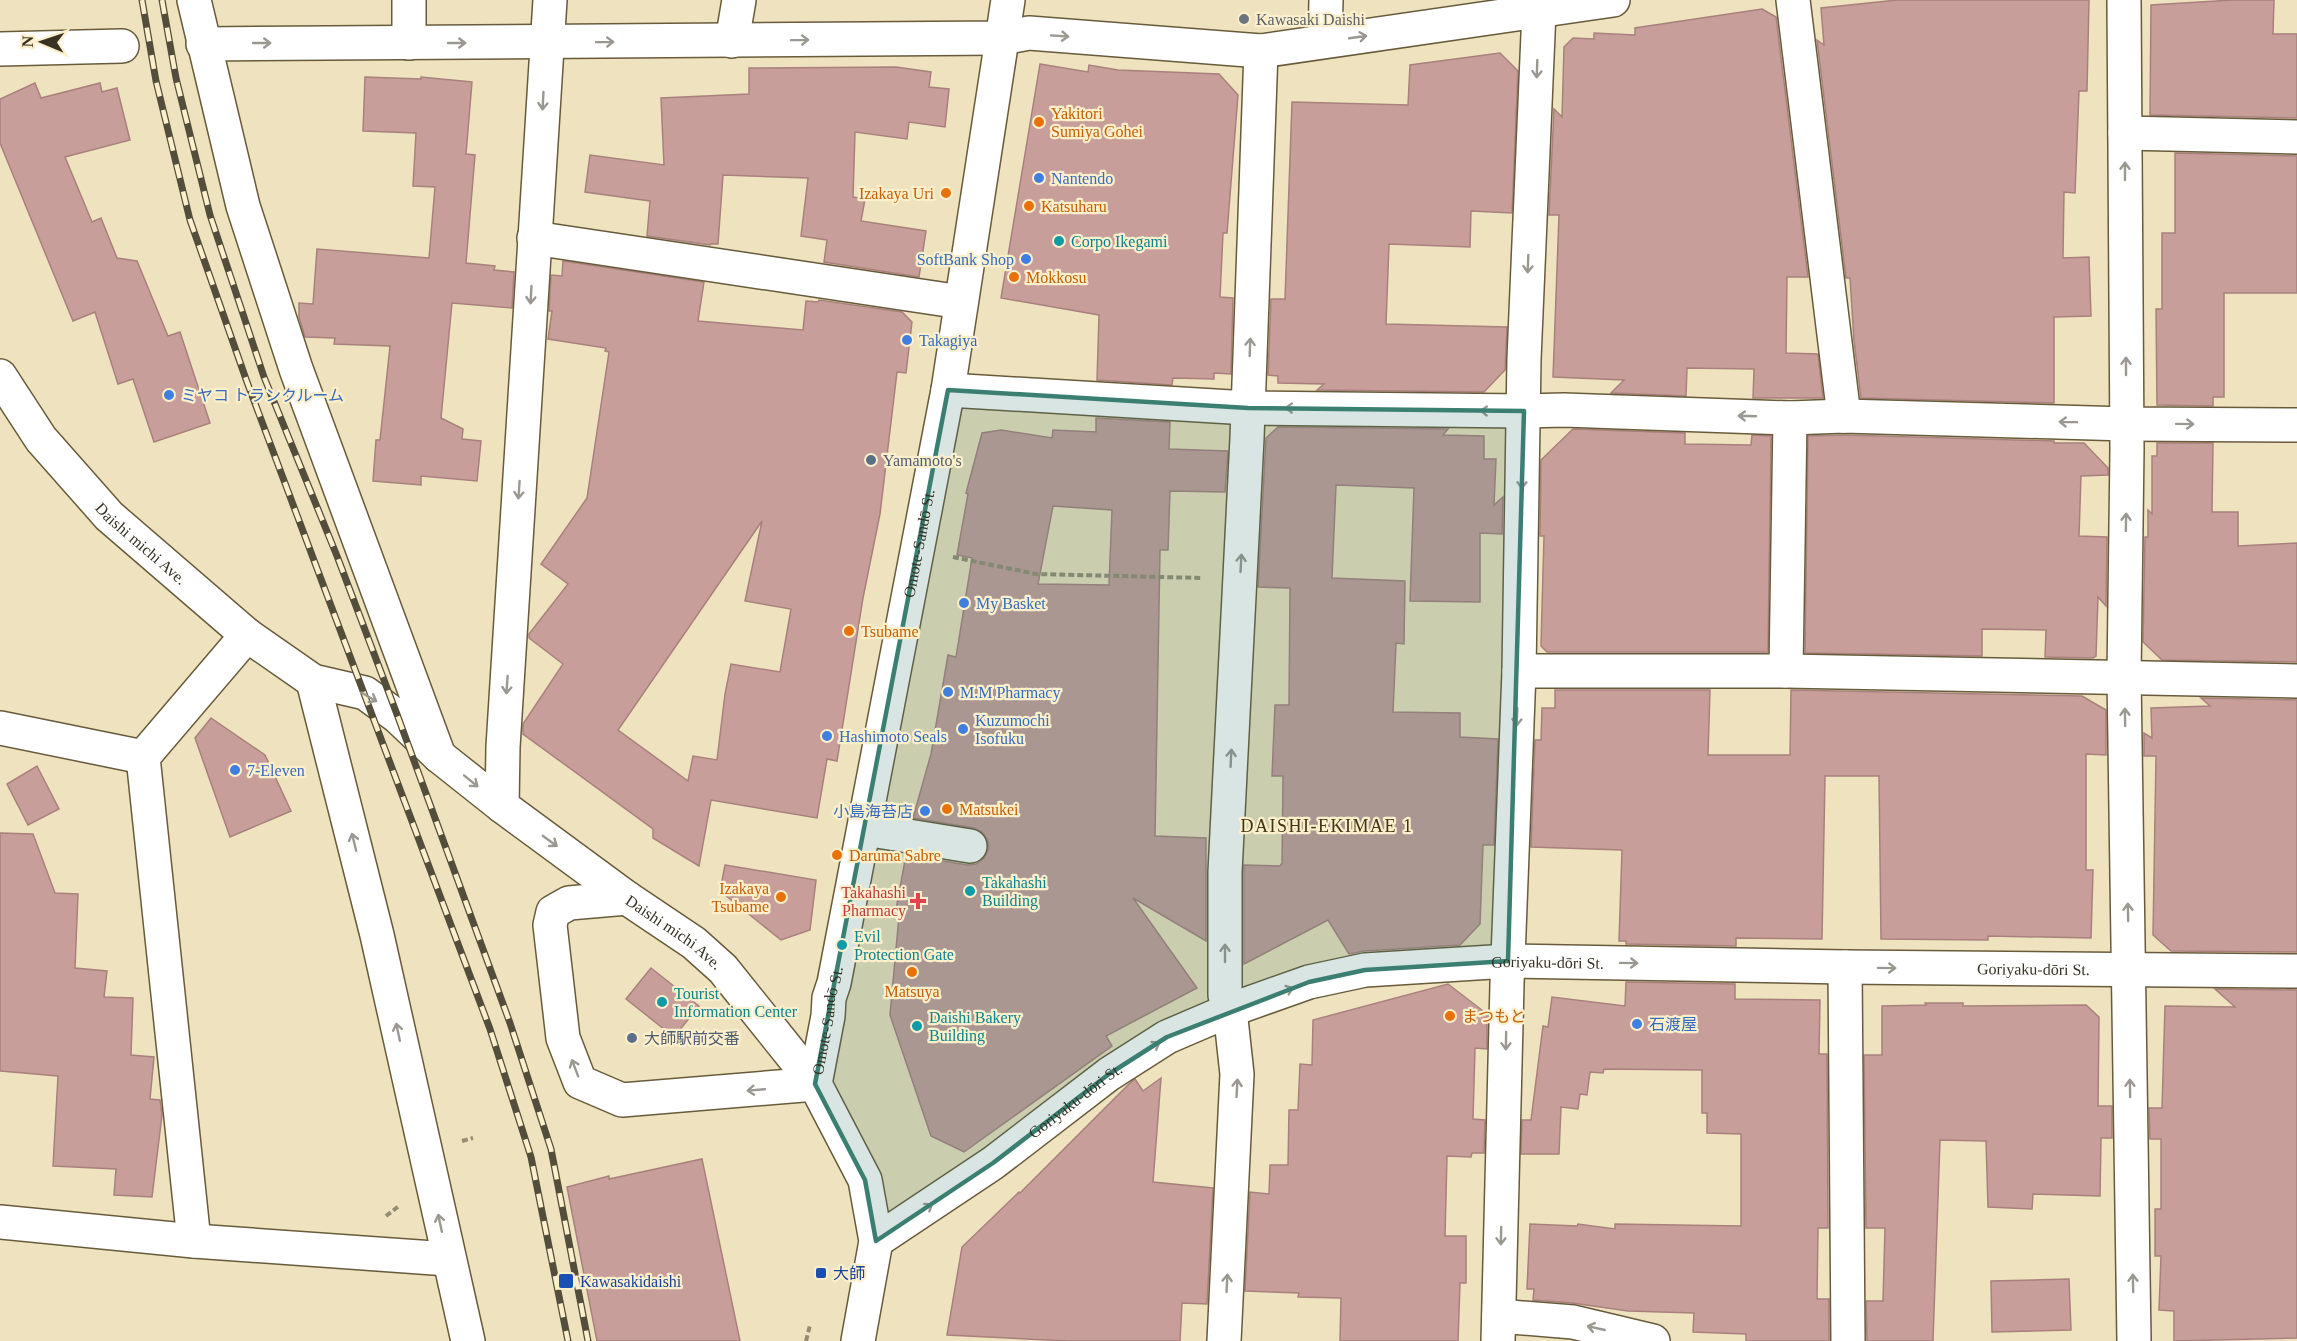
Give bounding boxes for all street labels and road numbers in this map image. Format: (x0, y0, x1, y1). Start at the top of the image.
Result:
street label: Omote-Sandō St. (900, 488, 937, 599)
street label: Daishi michi Ave. (92, 499, 190, 587)
street label: Daishi michi Ave. (623, 891, 726, 973)
street label: Goriyaku-dōri St. (1491, 952, 1604, 971)
street label: Goriyaku-dōri St. (1977, 960, 2090, 978)
street label: Omote-Sandō St. (808, 965, 846, 1076)
street label: Goriyaku-dōri St. (1025, 1060, 1125, 1141)

